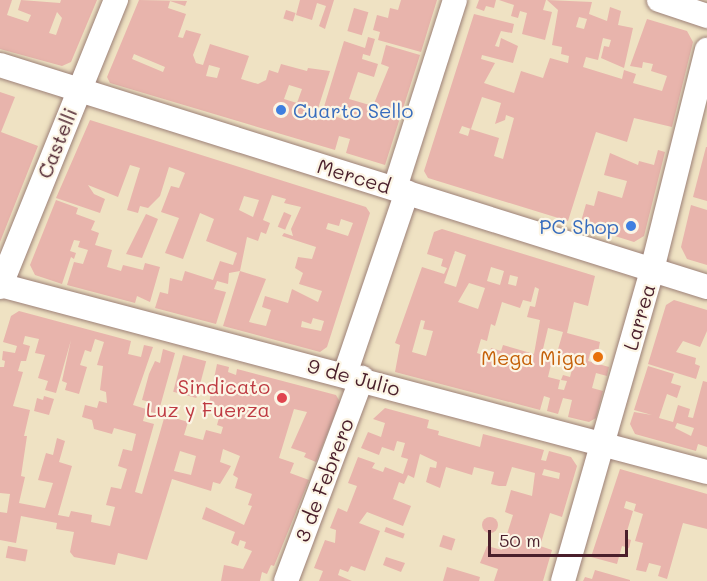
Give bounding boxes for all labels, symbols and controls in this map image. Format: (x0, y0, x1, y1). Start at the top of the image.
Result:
place label: Cuarto Sello (293, 98, 413, 122)
marker: Cuarto Sello (274, 103, 288, 117)
street label: Castelli (32, 104, 82, 182)
street label: Merced (315, 154, 393, 198)
place label: PC Shop (539, 214, 619, 238)
marker: PC Shop (624, 219, 638, 233)
street label: Larrea (618, 281, 660, 353)
place label: Mega Miga (481, 345, 586, 369)
marker: Mega Miga (591, 350, 605, 364)
street label: 9 de Julio (305, 353, 403, 401)
place label: Sindicato Luz y Fuerza (146, 374, 270, 421)
marker: Sindicato Luz y Fuerza (275, 391, 289, 405)
street label: 3 de Febrero (289, 415, 359, 545)
scale bar (491, 518, 630, 556)
text: 50 m (499, 528, 541, 552)

